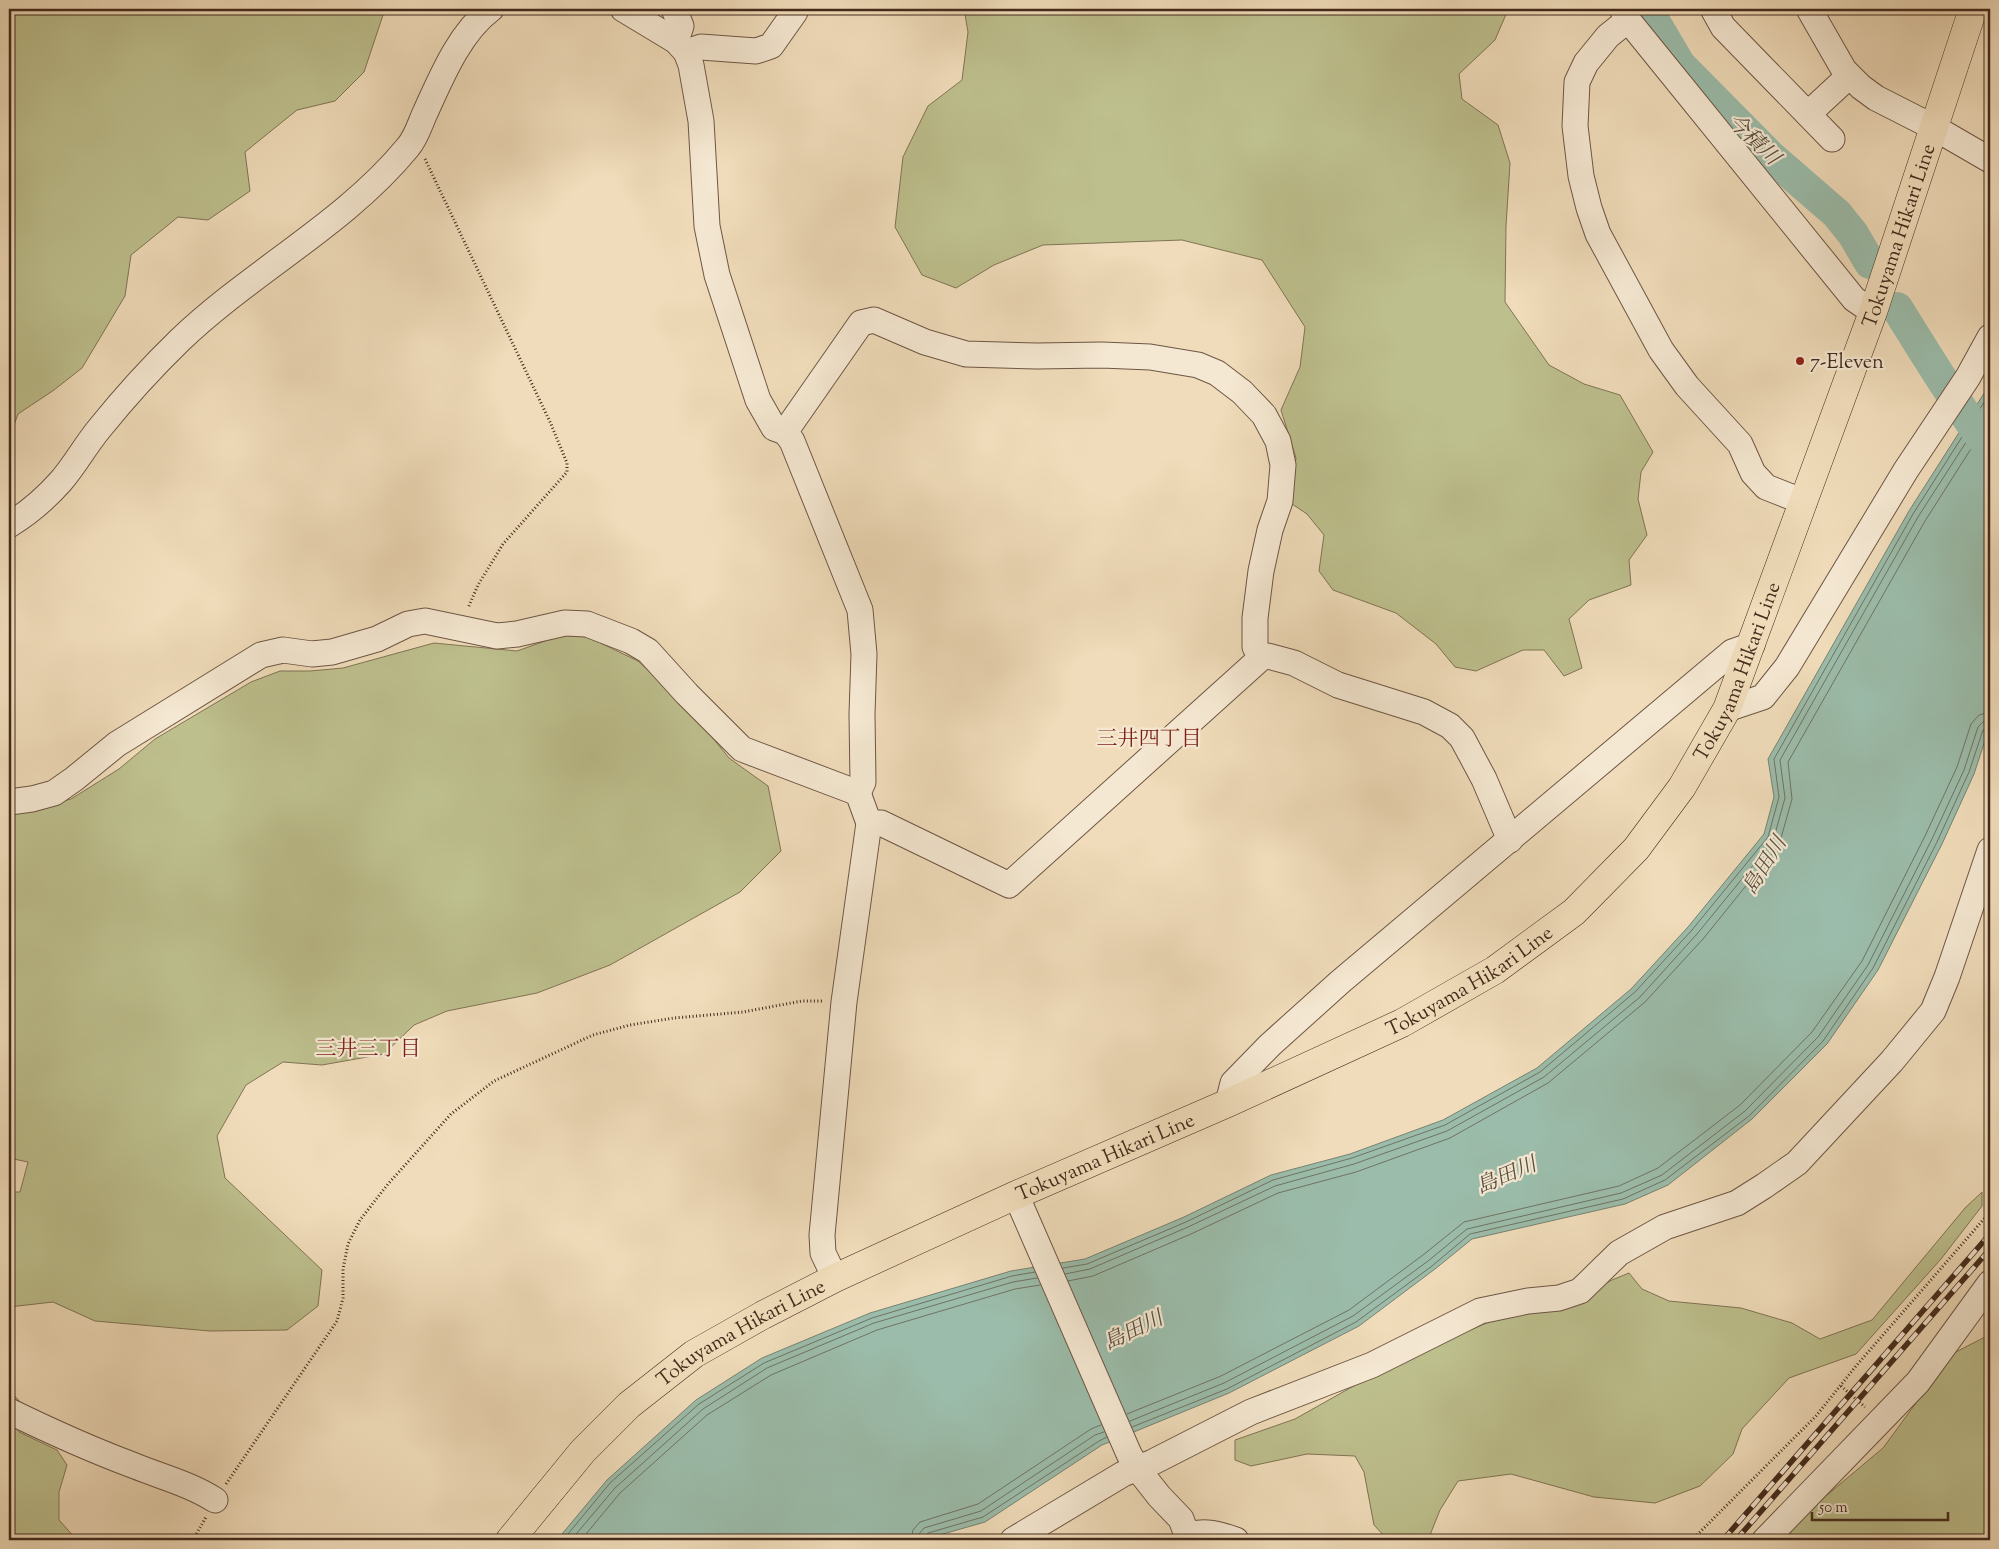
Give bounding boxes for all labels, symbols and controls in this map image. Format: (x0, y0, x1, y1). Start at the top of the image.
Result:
water label: 今積川 (1720, 108, 1787, 174)
street label: Tokuyama Hikari Line (1856, 141, 1944, 332)
place label: 7-Eleven (1810, 349, 1884, 378)
marker: 7-Eleven (1794, 355, 1806, 367)
street label: Tokuyama Hikari Line (1688, 579, 1789, 767)
district label: 三井四丁目 (1097, 725, 1202, 755)
water label: 島田川 (1736, 830, 1796, 901)
street label: Tokuyama Hikari Line (1382, 920, 1560, 1045)
district label: 三井三丁目 (316, 1035, 421, 1065)
street label: Tokuyama Hikari Line (1012, 1107, 1200, 1210)
water label: 島田川 (1472, 1150, 1543, 1203)
street label: Tokuyama Hikari Line (651, 1273, 831, 1395)
water label: 島田川 (1099, 1304, 1171, 1359)
scale bar (1812, 1489, 1948, 1521)
text: 50 m (1818, 1498, 1848, 1519)

